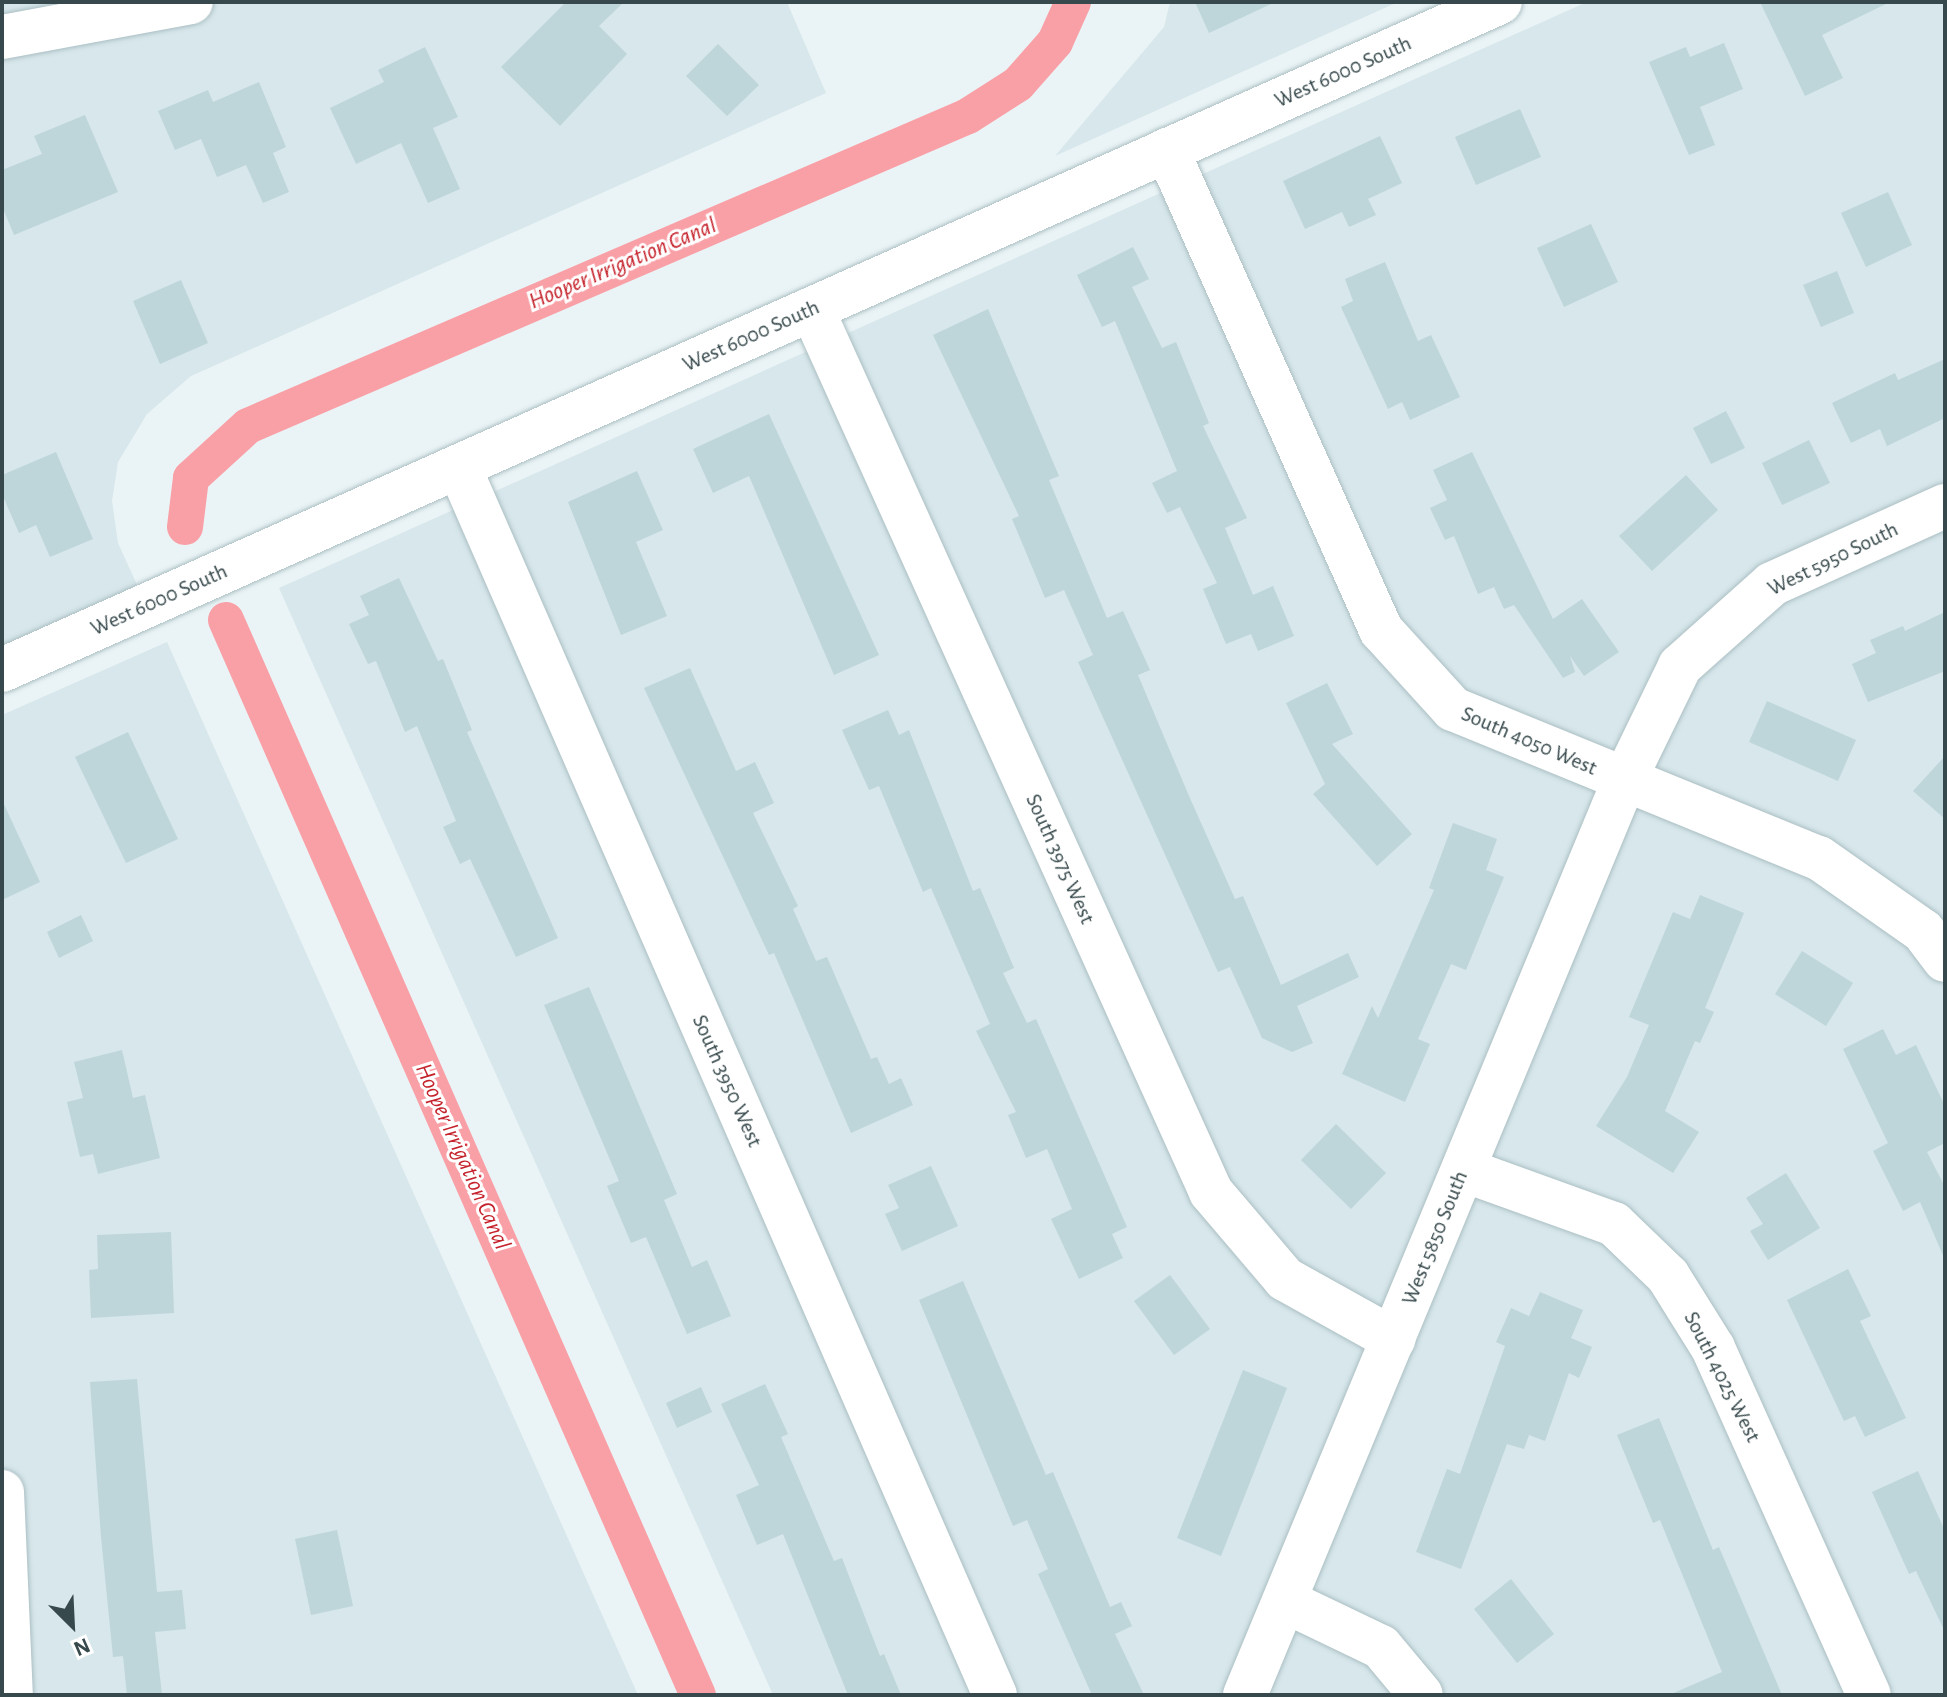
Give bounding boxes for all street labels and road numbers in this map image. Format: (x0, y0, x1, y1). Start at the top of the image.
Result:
street label: West 6000 South (1271, 30, 1415, 114)
street label: West 6000 South (679, 294, 823, 378)
street label: West 5950 South (1763, 516, 1903, 602)
street label: West 6000 South (87, 558, 231, 642)
street label: South 4050 West (1457, 701, 1601, 781)
street label: South 3975 West (1020, 790, 1100, 928)
street label: South 3950 West (686, 1011, 768, 1151)
street label: West 5850 South (1396, 1167, 1474, 1309)
street label: South 4025 West (1678, 1307, 1766, 1447)

